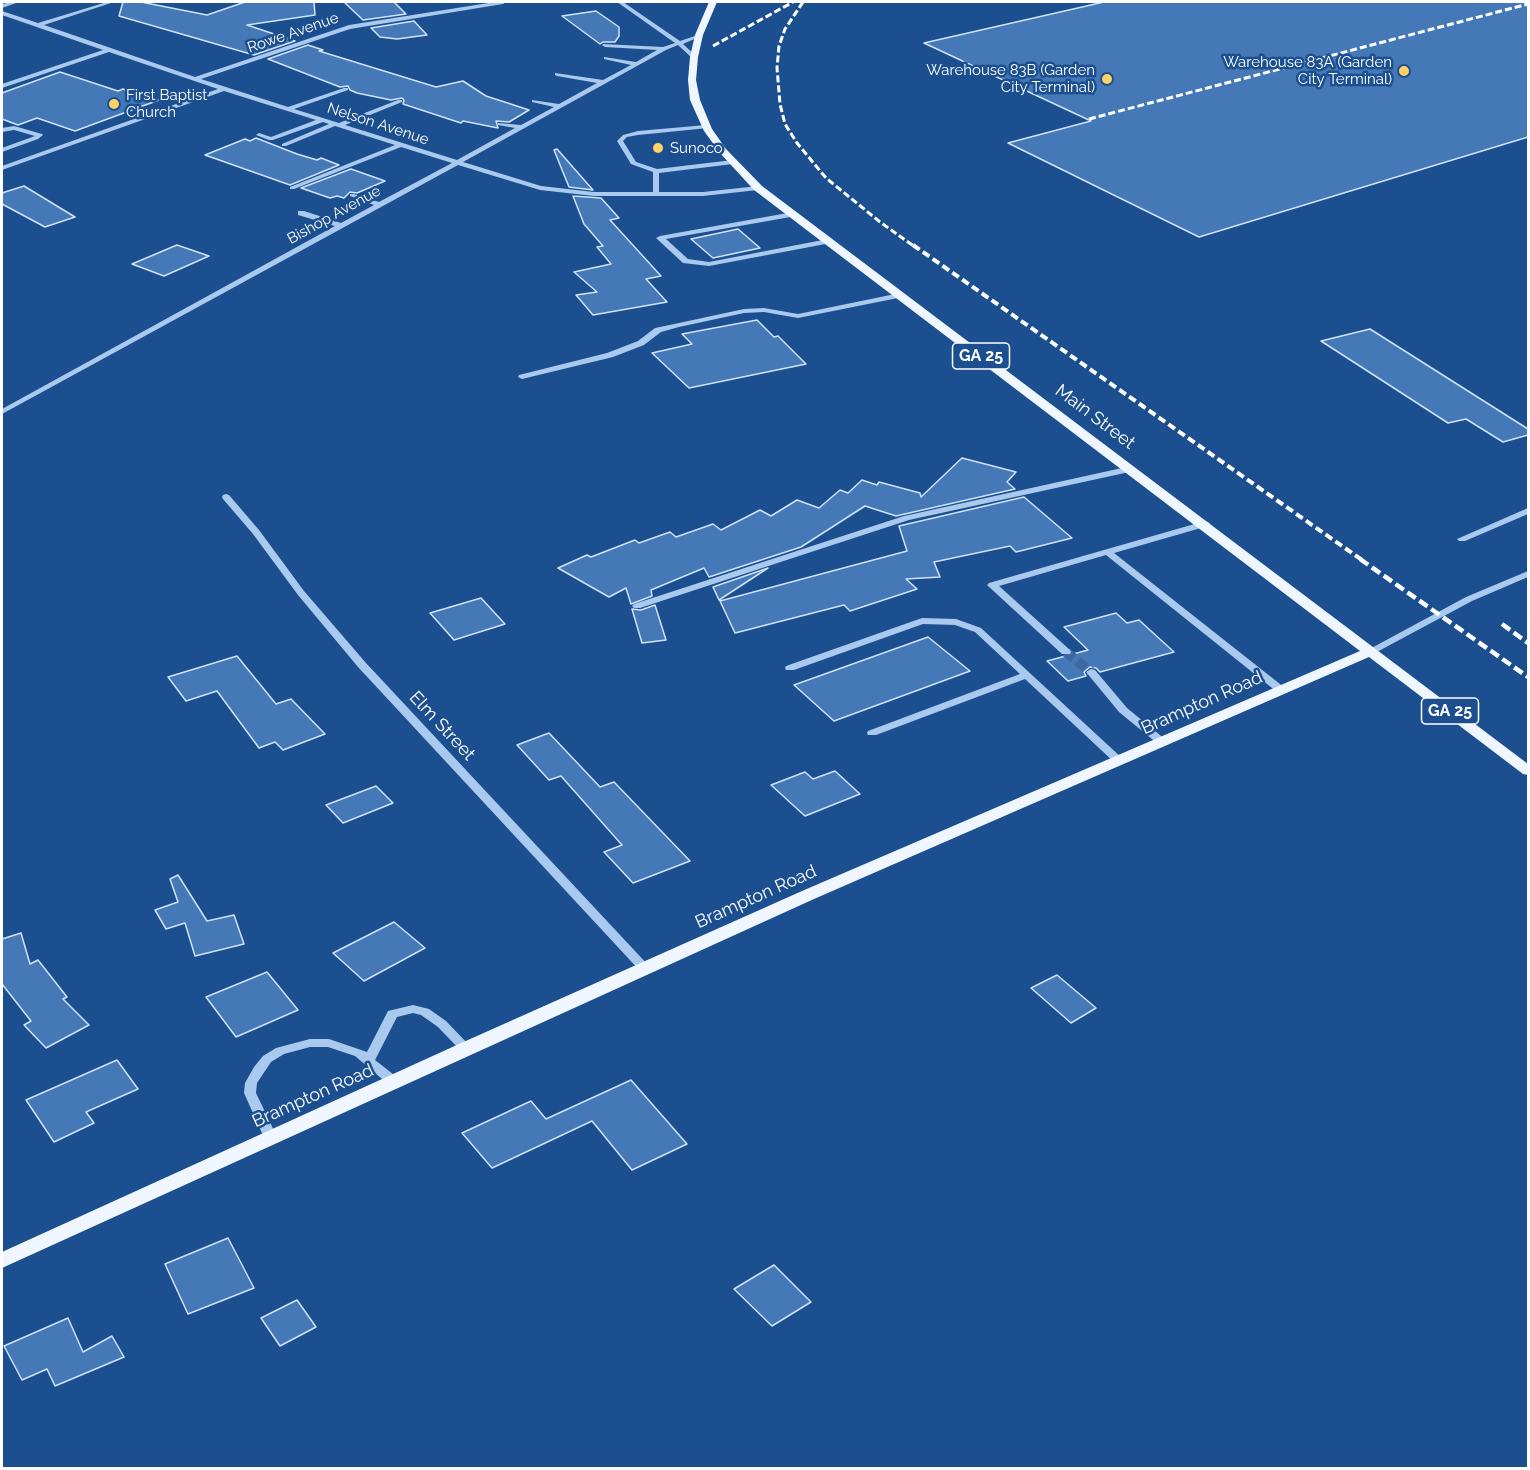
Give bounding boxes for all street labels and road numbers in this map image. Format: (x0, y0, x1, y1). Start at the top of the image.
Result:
street label: Rowe Avenue (245, 9, 341, 57)
street label: Nelson Avenue (325, 99, 431, 149)
street label: Bishop Avenue (284, 182, 384, 248)
road number: GA 25 (952, 343, 1010, 369)
street label: Main Street (1051, 380, 1139, 454)
street label: Brampton Road (1138, 667, 1266, 739)
street label: Elm Street (404, 687, 480, 765)
road number: GA 25 (1422, 698, 1478, 724)
street label: Brampton Road (692, 861, 820, 933)
street label: Brampton Road (249, 1060, 377, 1132)

